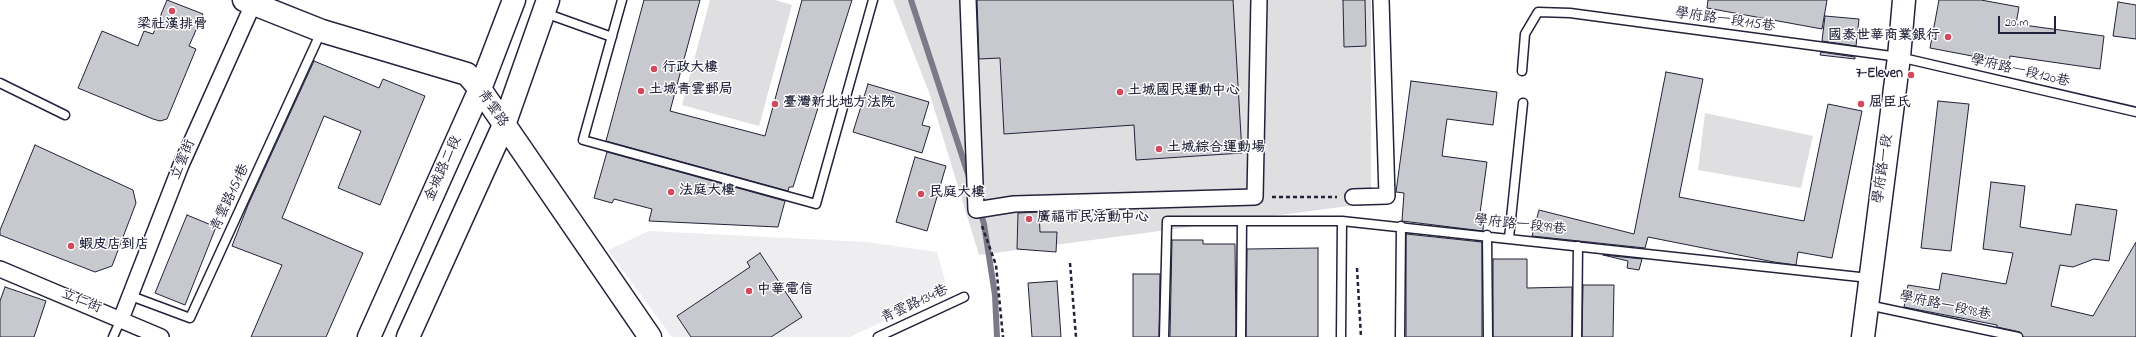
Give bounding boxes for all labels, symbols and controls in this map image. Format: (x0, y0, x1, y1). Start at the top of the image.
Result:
marker: 梁社漢排骨 (167, 6, 177, 16)
street label: 學府路一段115巷 (1674, 6, 1776, 36)
scale bar (2000, 8, 2058, 34)
text: 20 m (2005, 14, 2028, 32)
place label: 梁社漢排骨 (137, 18, 207, 34)
place label: 國泰世華商業銀行 (1828, 29, 1940, 45)
marker: 國泰世華商業銀行 (1943, 32, 1953, 42)
street label: 學府路一段120巷 (1969, 52, 2071, 92)
place label: 行政大樓 (662, 61, 718, 77)
marker: 行政大樓 (649, 64, 659, 74)
place label: 7-Eleven (1856, 67, 1903, 83)
marker: 7-Eleven (1906, 70, 1916, 80)
place label: 土城青雲郵局 (649, 83, 733, 99)
place label: 土城國民運動中心 (1128, 84, 1240, 100)
marker: 土城青雲郵局 (636, 86, 646, 96)
street label: 青雲路 (473, 87, 511, 131)
marker: 土城國民運動中心 (1115, 87, 1125, 97)
place label: 臺灣新北地方法院 (783, 96, 895, 112)
place label: 屈臣氏 (1869, 96, 1911, 112)
marker: 臺灣新北地方法院 (770, 99, 780, 109)
marker: 屈臣氏 (1856, 99, 1866, 109)
street label: 學府路一段 (1871, 133, 1897, 205)
street label: 金城路二段 (422, 134, 466, 204)
street label: 立雲街 (168, 137, 200, 183)
place label: 土城綜合運動場 (1167, 141, 1265, 157)
marker: 土城綜合運動場 (1154, 144, 1164, 154)
street label: 青雲路151巷 (208, 161, 254, 235)
place label: 法庭大樓 (679, 184, 735, 200)
place label: 民庭大樓 (929, 186, 985, 202)
marker: 法庭大樓 (666, 187, 676, 197)
marker: 民庭大樓 (916, 189, 926, 199)
place label: 廣福市民活動中心 (1037, 211, 1149, 227)
street label: 學府路一段99巷 (1473, 213, 1567, 239)
marker: 廣福市民活動中心 (1024, 214, 1034, 224)
place label: 蝦皮店到店 (79, 238, 149, 254)
marker: 蝦皮店到店 (66, 241, 76, 251)
street label: 青雲路134巷 (879, 282, 951, 328)
place label: 中華電信 (757, 283, 813, 299)
street label: 立仁街 (58, 286, 104, 318)
marker: 中華電信 (744, 286, 754, 296)
street label: 學府路一段98巷 (1898, 289, 1992, 325)

